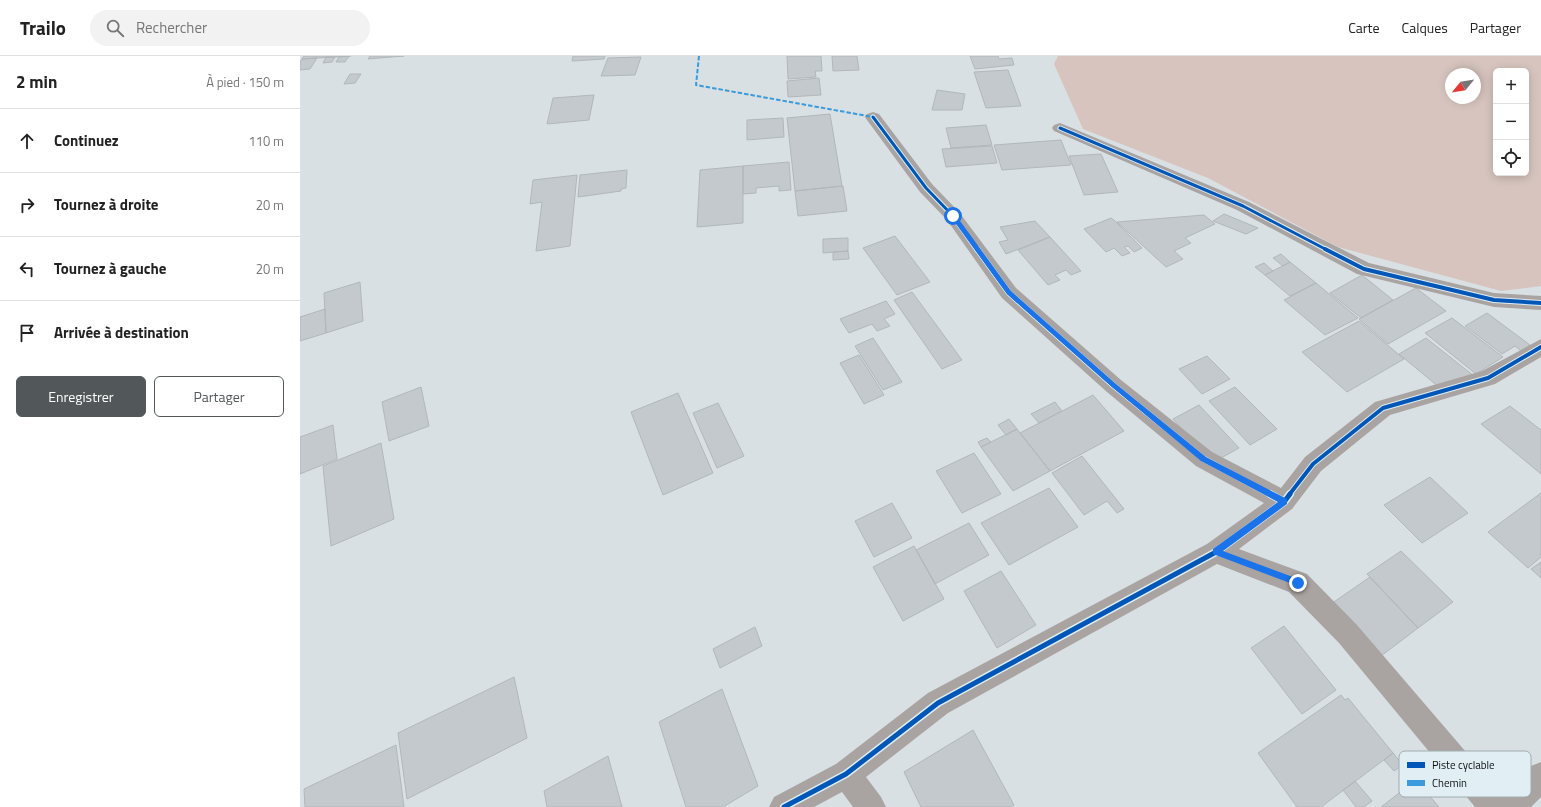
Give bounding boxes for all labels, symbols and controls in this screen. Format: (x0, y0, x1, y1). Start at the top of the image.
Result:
search box (90, 10, 370, 46)
text: Trailo (20, 13, 66, 42)
text: Rechercher (136, 16, 207, 39)
icon: search (104, 17, 126, 39)
text: Carte (1348, 17, 1380, 38)
text: Calques (1402, 17, 1448, 38)
text: Partager (1470, 17, 1521, 38)
north arrow (1445, 68, 1481, 104)
map controls (1493, 68, 1529, 176)
button: + (1493, 68, 1529, 104)
text: 2 min (16, 69, 57, 95)
text: À pied · 150 m (206, 72, 284, 92)
button: − (1493, 104, 1529, 140)
text: Continuez (54, 129, 119, 152)
icon: ahead (16, 130, 38, 152)
text: 110 m (248, 131, 284, 151)
button: locate (1493, 140, 1529, 176)
text: Tournez à droite (54, 193, 159, 216)
icon: right (16, 194, 38, 216)
text: 20 m (256, 195, 284, 215)
route start (944, 207, 962, 225)
text: Tournez à gauche (54, 257, 166, 280)
icon: left (16, 258, 38, 280)
text: 20 m (256, 259, 284, 279)
text: Arrivée à destination (54, 321, 189, 344)
icon: arrive (16, 322, 38, 344)
button: Enregistrer (16, 376, 146, 417)
button: Partager (154, 376, 284, 417)
route end (1289, 574, 1307, 592)
legend (1399, 751, 1531, 797)
text: Piste cyclable (1432, 757, 1495, 773)
text: Chemin (1432, 775, 1467, 791)

